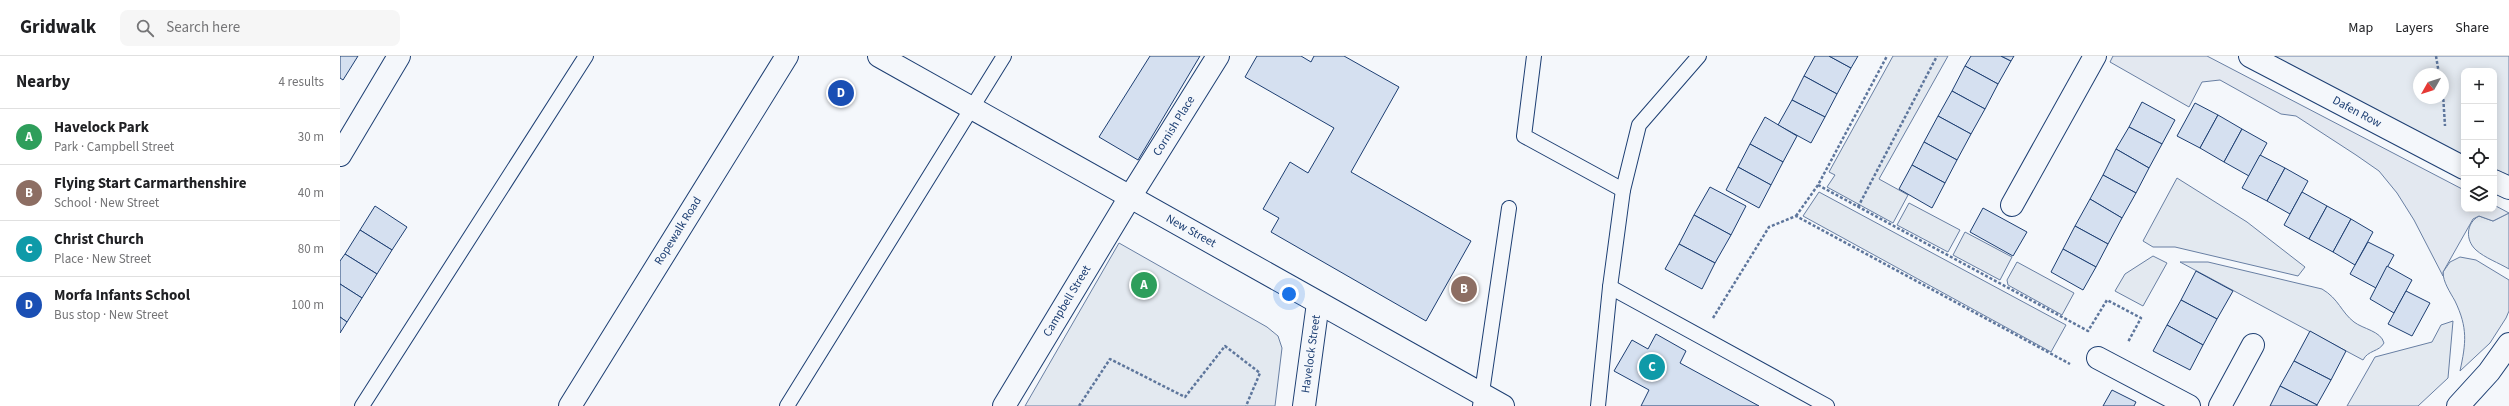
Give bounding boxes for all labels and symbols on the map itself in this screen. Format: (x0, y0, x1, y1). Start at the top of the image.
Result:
north arrow (2413, 68, 2449, 104)
pin: D (828, 78, 854, 108)
street label: Dafen Row (2329, 92, 2385, 132)
street label: Cornish Place (1149, 93, 1199, 159)
street label: Ropewalk Road (650, 194, 706, 268)
street label: New Street (1163, 210, 1219, 252)
street label: Campbell Street (1039, 262, 1095, 340)
pin: A (1131, 270, 1157, 300)
pin: B (1451, 274, 1477, 304)
your location (1279, 284, 1299, 304)
street label: Havelock Street (1297, 314, 1325, 394)
pin: C (1639, 352, 1665, 382)

